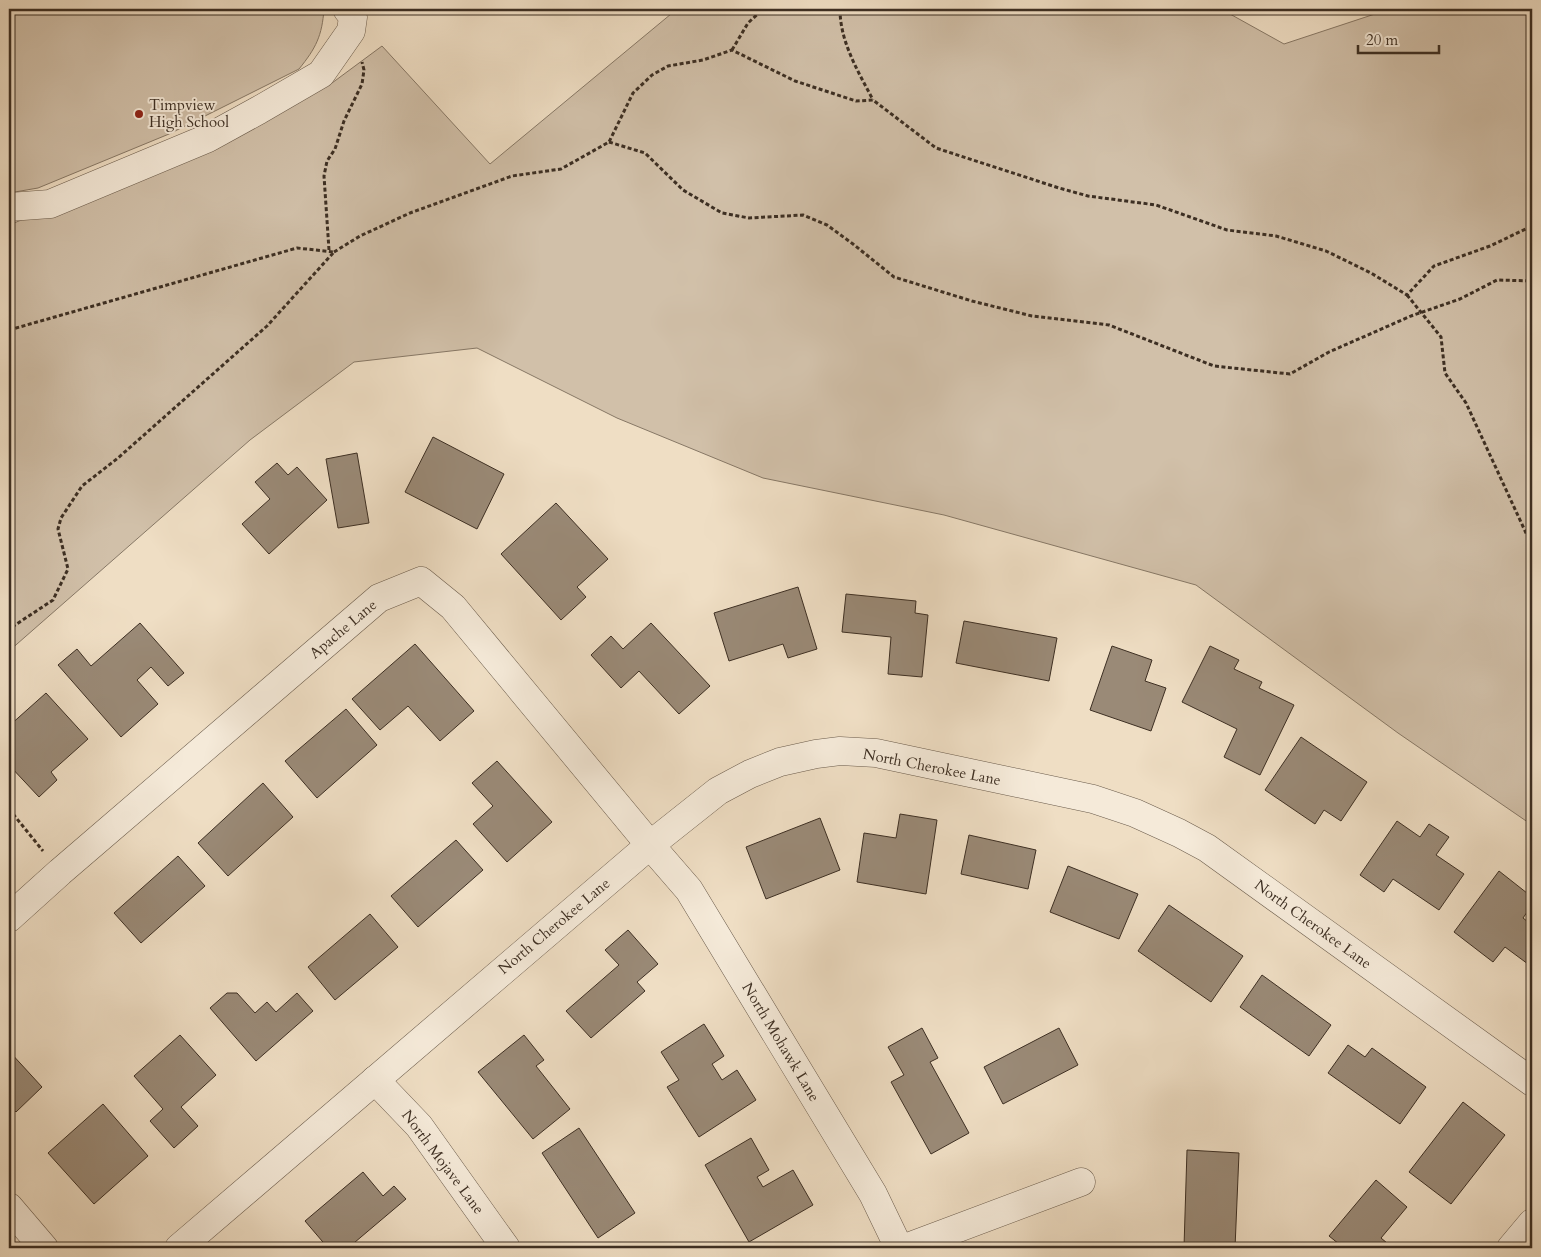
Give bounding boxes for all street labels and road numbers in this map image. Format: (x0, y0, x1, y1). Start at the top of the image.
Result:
street label: Apache Lane (305, 595, 381, 663)
street label: North Cherokee Lane (861, 744, 1003, 790)
street label: North Cherokee Lane (494, 873, 614, 979)
street label: North Cherokee Lane (1250, 875, 1376, 973)
street label: North Mohawk Lane (738, 979, 825, 1105)
street label: North Mojave Lane (397, 1106, 489, 1218)

